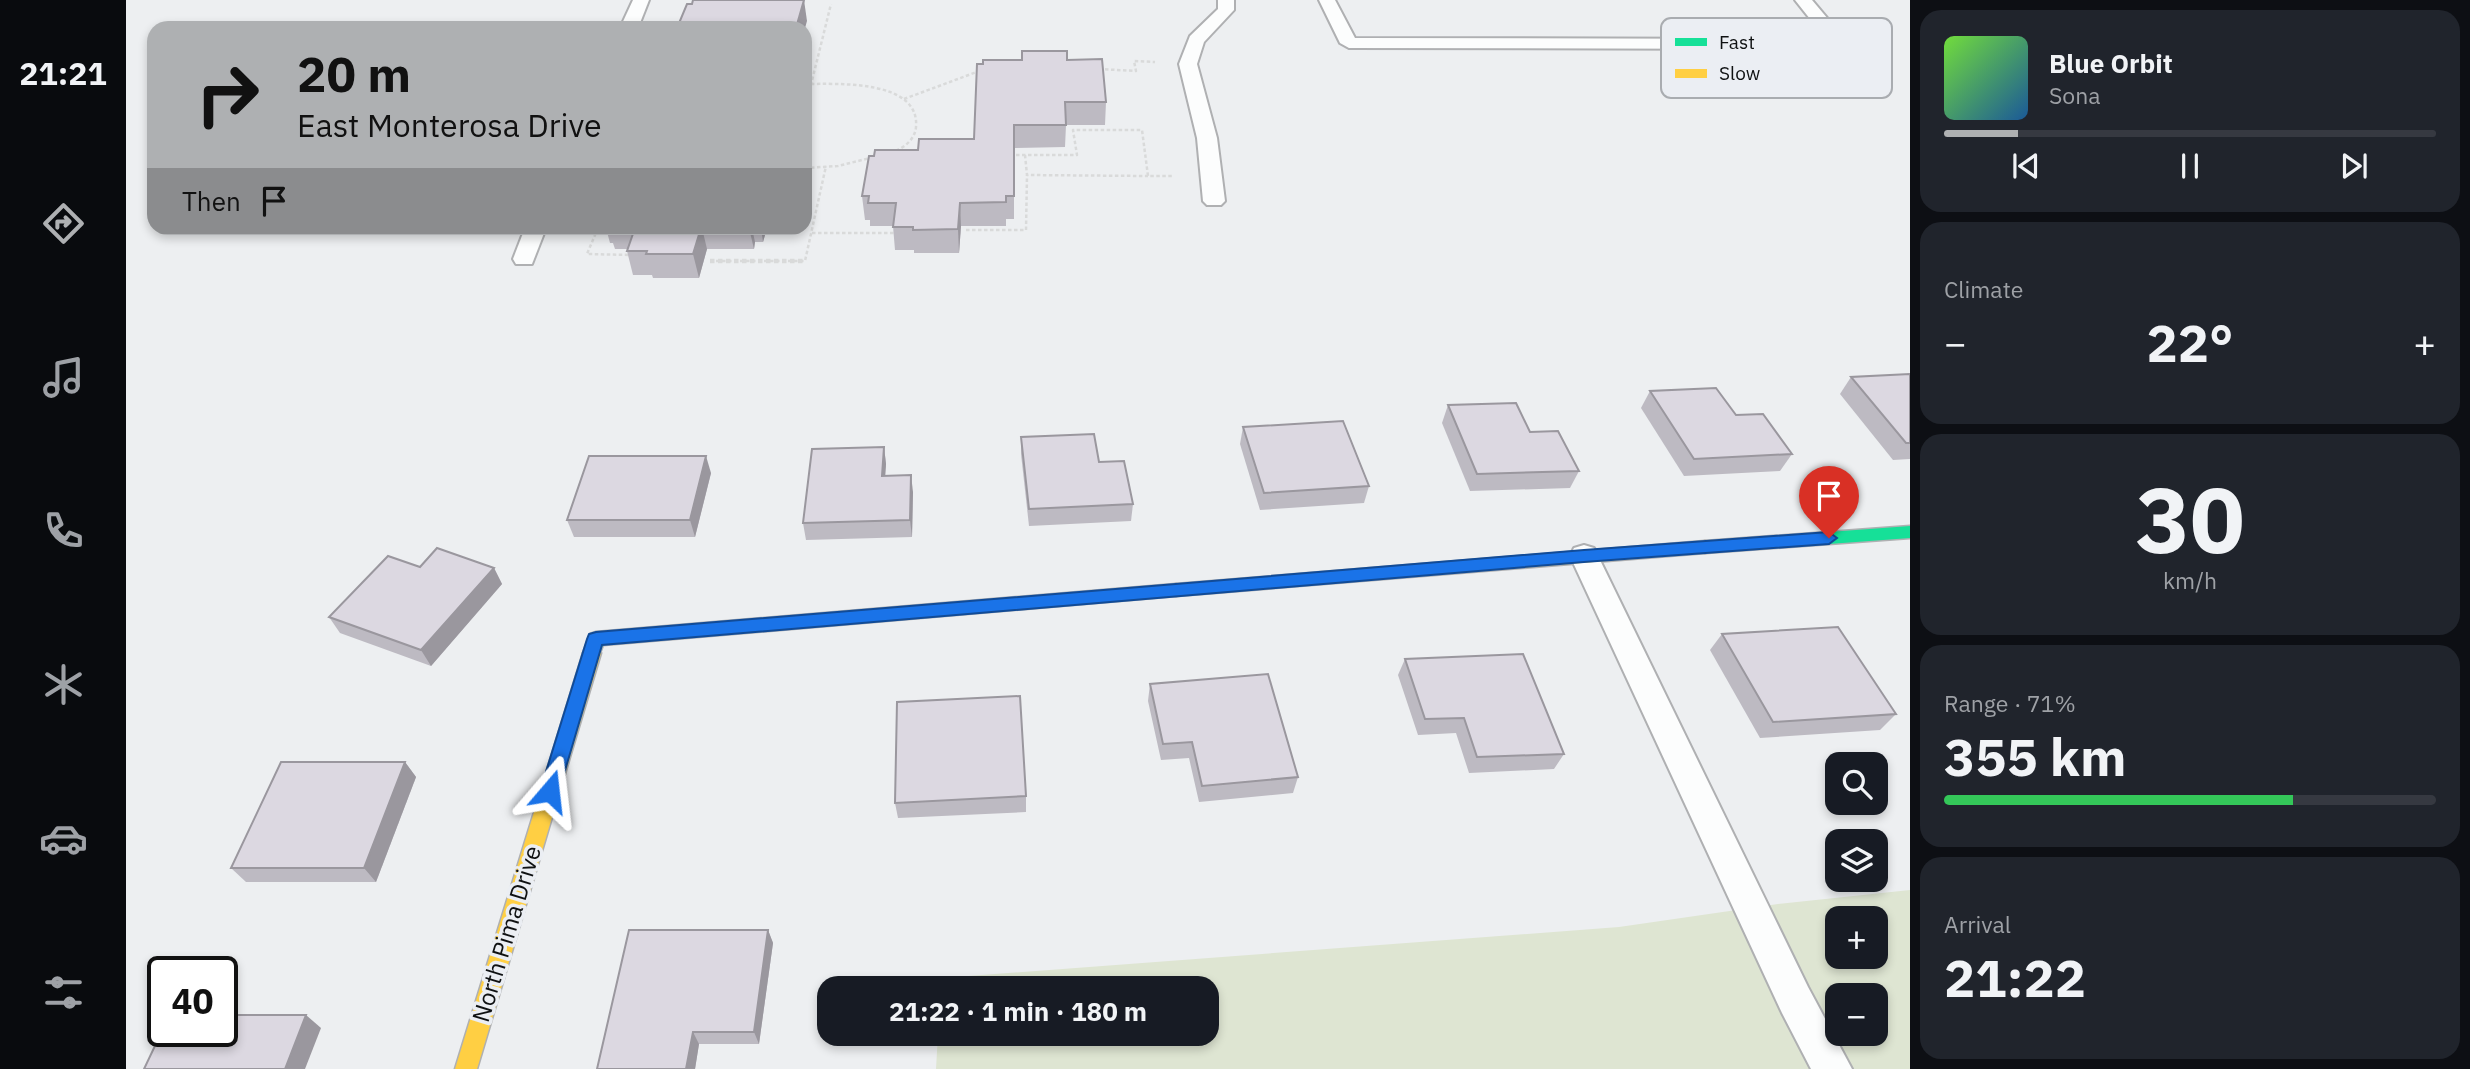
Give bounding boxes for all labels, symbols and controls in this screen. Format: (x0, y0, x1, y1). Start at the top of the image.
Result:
legend (1661, 18, 1892, 98)
text: Fast (1719, 30, 1755, 54)
text: 20 m (297, 42, 411, 105)
text: Blue Orbit (2049, 46, 2173, 80)
icon: right (182, 49, 273, 140)
text: 21:21 (19, 52, 107, 94)
text: Slow (1719, 61, 1760, 85)
text: Sona (2049, 80, 2101, 110)
text: East Monterosa Drive (297, 104, 602, 146)
icon: previous (2007, 147, 2045, 185)
icon: pause (2171, 147, 2209, 185)
icon: next (2335, 147, 2373, 185)
icon: arrive (255, 182, 293, 220)
text: Then (182, 184, 241, 218)
icon: directions (39, 199, 88, 248)
text: Climate (1944, 274, 2023, 304)
text: 22° (2147, 309, 2233, 376)
text: − (1944, 318, 1967, 367)
text: + (2413, 318, 2436, 367)
icon: music (39, 353, 88, 402)
text: 30 (2135, 460, 2245, 578)
pin (1799, 466, 1859, 538)
icon: arrive (1810, 477, 1848, 515)
icon: phone (39, 506, 88, 555)
text: km/h (2163, 565, 2217, 595)
icon: climate (39, 660, 88, 709)
text: Range · 71% (1944, 688, 2076, 718)
text: 355 km (1944, 723, 2126, 790)
map controls (1825, 752, 1888, 1046)
button: search (1825, 752, 1888, 815)
position arrow (513, 754, 587, 828)
icon: car (39, 814, 88, 863)
button: layers (1825, 829, 1888, 892)
street label: North Pima Drive (464, 842, 548, 1026)
button: + (1825, 906, 1888, 969)
text: Arrival (1944, 909, 2011, 939)
text: 21:22 (1944, 944, 2086, 1011)
speed limit sign: 40 (147, 956, 238, 1047)
icon: filters (39, 968, 88, 1017)
button: − (1825, 983, 1888, 1046)
text: 21:22 · 1 min · 180 m (889, 994, 1147, 1028)

